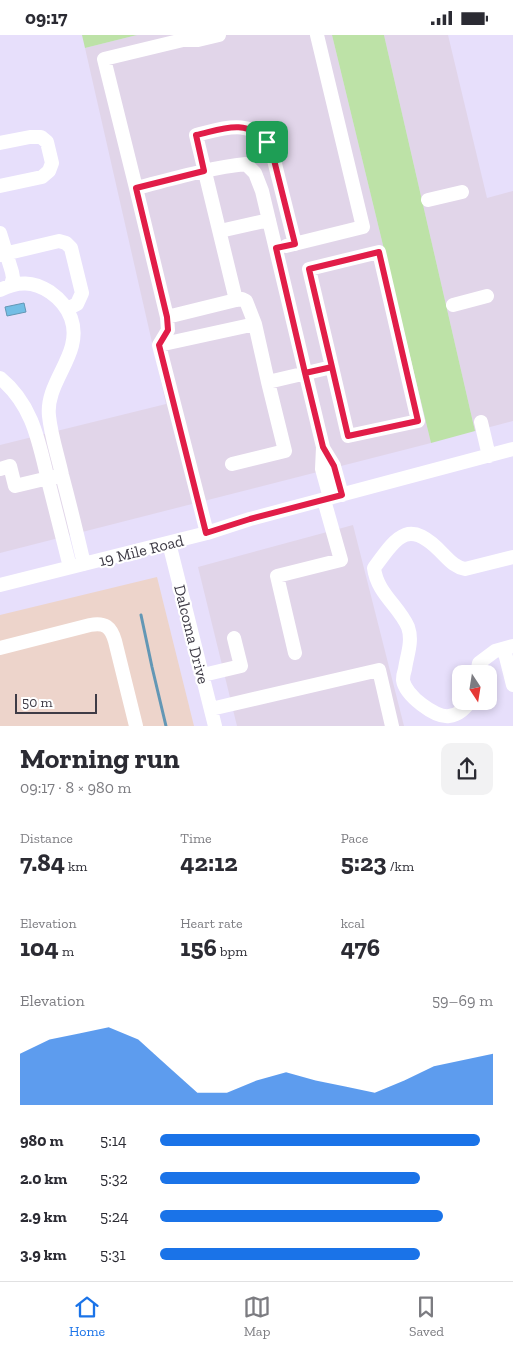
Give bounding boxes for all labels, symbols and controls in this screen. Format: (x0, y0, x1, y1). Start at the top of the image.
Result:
text: 09:17 (25, 6, 68, 29)
pin (246, 121, 288, 163)
icon: arrive (253, 128, 281, 156)
street label: 19 Mile Road (97, 531, 186, 570)
street label: Dalcoma Drive (170, 583, 213, 686)
north arrow (452, 665, 498, 710)
map controls (452, 665, 497, 710)
scale bar (15, 691, 98, 714)
text: 50 m (22, 694, 53, 711)
text: Morning run (20, 742, 180, 775)
button: share (441, 743, 493, 795)
text: 09:17 · 8 × 980 m (20, 778, 131, 797)
text: Distance (20, 830, 73, 847)
text: Time (180, 830, 212, 847)
text: Pace (341, 830, 368, 847)
text: 7.84 (20, 847, 65, 877)
text: 42:12 (180, 847, 238, 877)
text: 5:23 (341, 847, 387, 877)
text: km (65, 858, 87, 875)
text: /km (387, 858, 414, 875)
text: Elevation (20, 915, 77, 932)
text: Heart rate (180, 915, 243, 932)
text: kcal (341, 915, 365, 932)
text: 104 (20, 932, 59, 962)
text: 156 (180, 932, 217, 962)
text: 476 (341, 932, 380, 962)
text: m (59, 943, 74, 960)
text: bpm (217, 943, 247, 960)
text: Elevation (20, 991, 85, 1010)
text: 59–69 m (432, 991, 493, 1010)
text: 980 m (20, 1131, 63, 1150)
text: 5:14 (100, 1131, 127, 1150)
text: 2.0 km (20, 1169, 67, 1188)
text: 5:32 (100, 1169, 128, 1188)
text: 2.9 km (20, 1207, 67, 1226)
text: 5:24 (100, 1207, 129, 1226)
text: 3.9 km (20, 1245, 67, 1264)
text: 5:31 (100, 1245, 126, 1264)
tab: Home (69, 1293, 105, 1340)
tab: Map (243, 1293, 271, 1340)
tab: Saved (409, 1293, 444, 1340)

